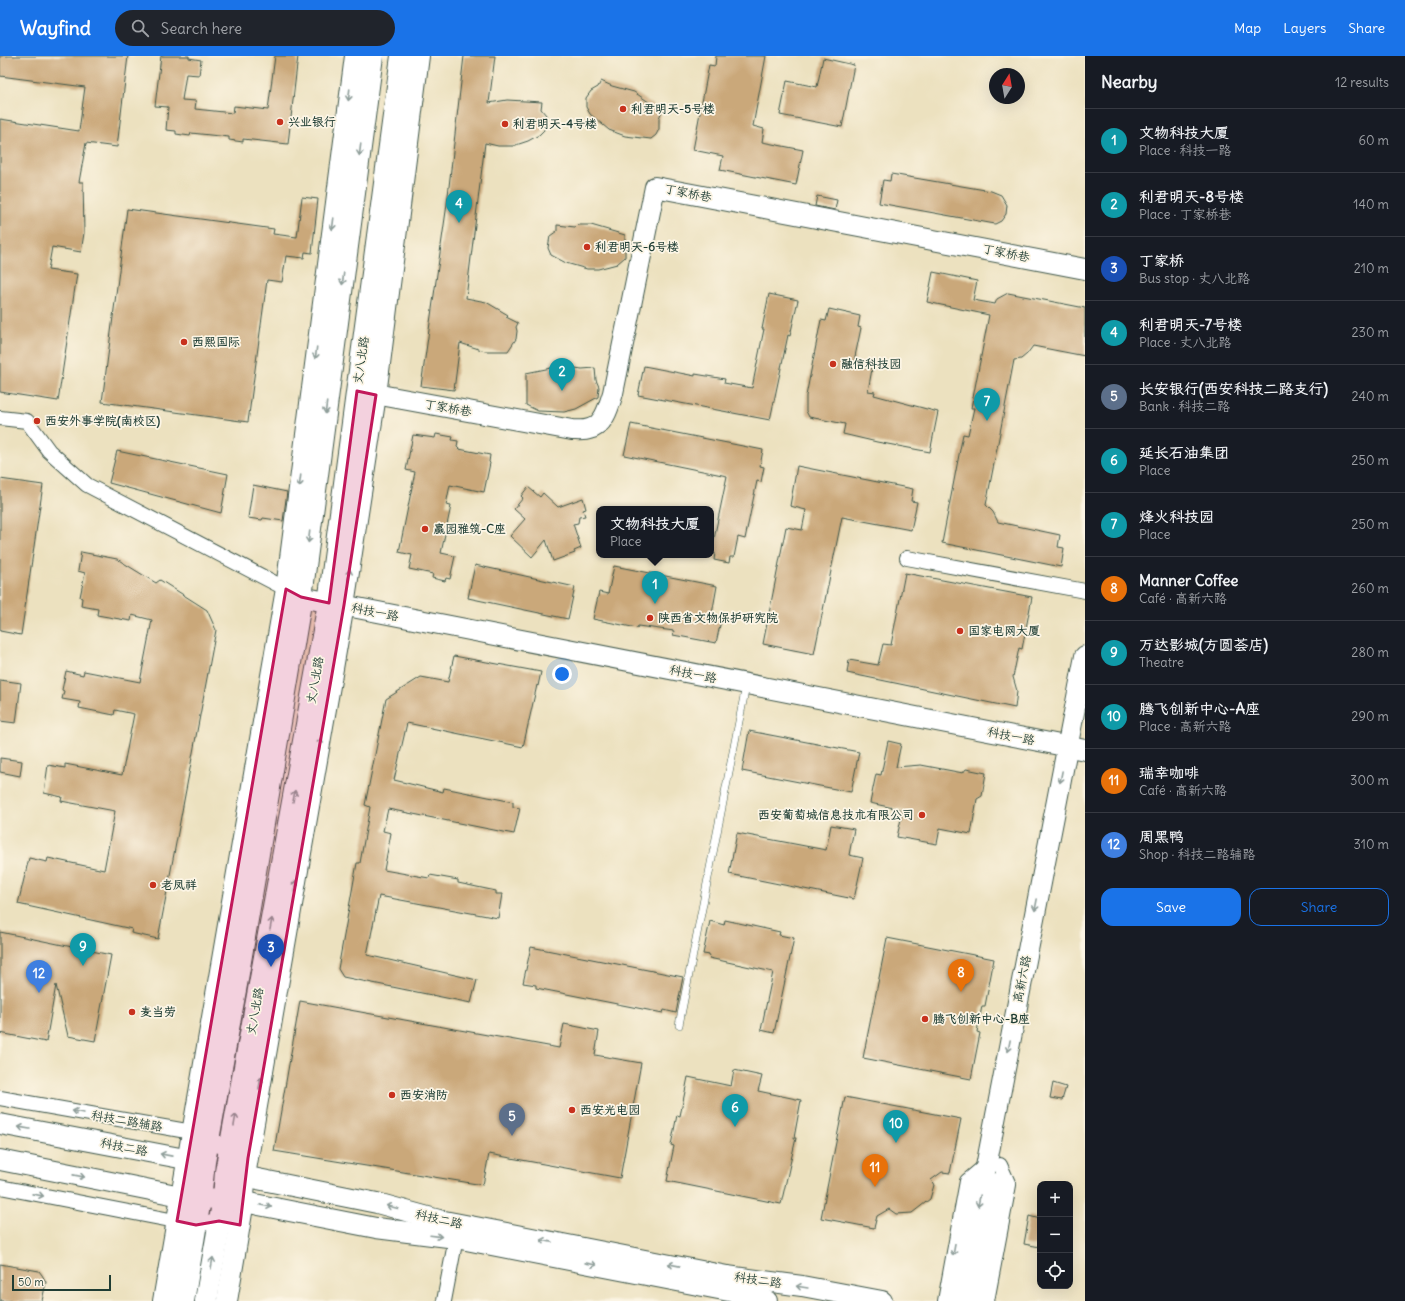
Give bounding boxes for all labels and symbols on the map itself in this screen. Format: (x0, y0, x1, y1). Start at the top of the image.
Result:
north arrow (989, 68, 1025, 104)
one-way arrow (346, 88, 353, 101)
place label: 利君明天-5号楼 (631, 101, 715, 116)
marker: 利君明天-5号楼 (618, 104, 628, 114)
place label: 兴业银行 (288, 114, 336, 129)
place label: 利君明天-4号楼 (513, 116, 597, 131)
marker: 兴业银行 (275, 117, 285, 127)
marker: 利君明天-4号楼 (500, 119, 510, 129)
one-way arrow (356, 143, 364, 156)
street label: 丁家桥巷 (663, 181, 713, 204)
pin: 4 (446, 190, 472, 223)
one-way arrow (329, 217, 337, 230)
place label: 利君明天-6号楼 (595, 239, 679, 254)
street label: 丁家桥巷 (981, 241, 1031, 264)
marker: 利君明天-6号楼 (582, 242, 592, 252)
one-way arrow (339, 272, 347, 285)
place label: 西熙国际 (192, 334, 240, 349)
street label: 丈八北路 (350, 335, 371, 385)
marker: 西熙国际 (179, 337, 189, 347)
one-way arrow (312, 346, 320, 359)
place label: 融信科技园 (841, 356, 901, 371)
pin: 2 (549, 358, 575, 391)
marker: 融信科技园 (828, 359, 838, 369)
pin: 7 (974, 388, 1000, 421)
street label: 丁家桥巷 (423, 396, 473, 419)
one-way arrow (322, 401, 330, 414)
place label: 西安外事学院(南校区) (45, 413, 161, 429)
marker: 西安外事学院(南校区) (32, 416, 42, 426)
one-way arrow (296, 475, 303, 488)
place label: 赢园雅筑-C座 (433, 521, 506, 536)
marker: 赢园雅筑-C座 (420, 524, 430, 534)
one-way arrow (305, 530, 313, 543)
one-way arrow (345, 568, 353, 581)
pin: 1 (642, 571, 668, 604)
street label: 科技一路 (350, 600, 400, 623)
place label: 陕西省文物保护研究院 (658, 610, 778, 625)
marker: 陕西省文物保护研究院 (645, 613, 655, 623)
place label: 国家电网大厦 (968, 623, 1040, 638)
marker: 国家电网大厦 (955, 626, 965, 636)
street label: 丈八北路 (303, 655, 326, 705)
street label: 科技一路 (668, 662, 718, 685)
your location (552, 664, 572, 684)
street label: 科技一路 (986, 724, 1036, 747)
one-way arrow (316, 738, 324, 751)
one-way arrow (1057, 770, 1065, 783)
one-way arrow (290, 790, 298, 803)
place label: 西安葡萄城信息技术有限公司 (758, 807, 914, 822)
marker: 西安葡萄城信息技术有限公司 (917, 810, 927, 820)
place label: 老凤祥 (161, 877, 197, 892)
marker: 老凤祥 (148, 880, 158, 890)
one-way arrow (291, 880, 299, 893)
one-way arrow (1032, 898, 1040, 911)
one-way arrow (267, 918, 275, 931)
pin: 9 (70, 933, 96, 966)
pin: 3 (258, 934, 284, 967)
street label: 高新六路 (1010, 954, 1033, 1004)
pin: 8 (948, 959, 974, 992)
pin: 12 (26, 960, 52, 993)
street label: 丈八北路 (243, 986, 266, 1036)
place label: 麦当劳 (140, 1004, 176, 1019)
marker: 麦当劳 (127, 1007, 137, 1017)
place label: 腾飞创新中心-B座 (933, 1011, 1030, 1026)
marker: 腾飞创新中心-B座 (920, 1014, 930, 1024)
one-way arrow (1005, 1039, 1013, 1052)
one-way arrow (257, 1077, 265, 1090)
place label: 西安消防 (400, 1087, 448, 1102)
marker: 西安消防 (387, 1090, 397, 1100)
pin: 6 (722, 1094, 748, 1127)
place label: 西安光电园 (580, 1102, 640, 1117)
pin: 5 (499, 1103, 525, 1136)
marker: 西安光电园 (567, 1105, 577, 1115)
one-way arrow (72, 1107, 85, 1115)
street label: 科技二路辅路 (90, 1107, 164, 1134)
pin: 10 (883, 1110, 909, 1143)
one-way arrow (231, 1114, 239, 1127)
one-way arrow (18, 1124, 31, 1132)
street label: 科技二路 (99, 1135, 149, 1158)
one-way arrow (159, 1151, 172, 1159)
pin: 11 (862, 1154, 888, 1187)
one-way arrow (73, 1172, 86, 1180)
one-way arrow (31, 1191, 44, 1199)
one-way arrow (975, 1194, 983, 1207)
one-way arrow (260, 1202, 273, 1210)
one-way arrow (386, 1203, 399, 1211)
street label: 科技二路 (414, 1206, 464, 1231)
one-way arrow (429, 1232, 442, 1240)
one-way arrow (540, 1236, 553, 1244)
one-way arrow (950, 1243, 958, 1256)
one-way arrow (209, 1256, 217, 1269)
one-way arrow (584, 1261, 597, 1269)
one-way arrow (668, 1261, 681, 1269)
street label: 科技二路 (733, 1269, 783, 1290)
scale bar (12, 1273, 111, 1292)
one-way arrow (796, 1282, 809, 1290)

